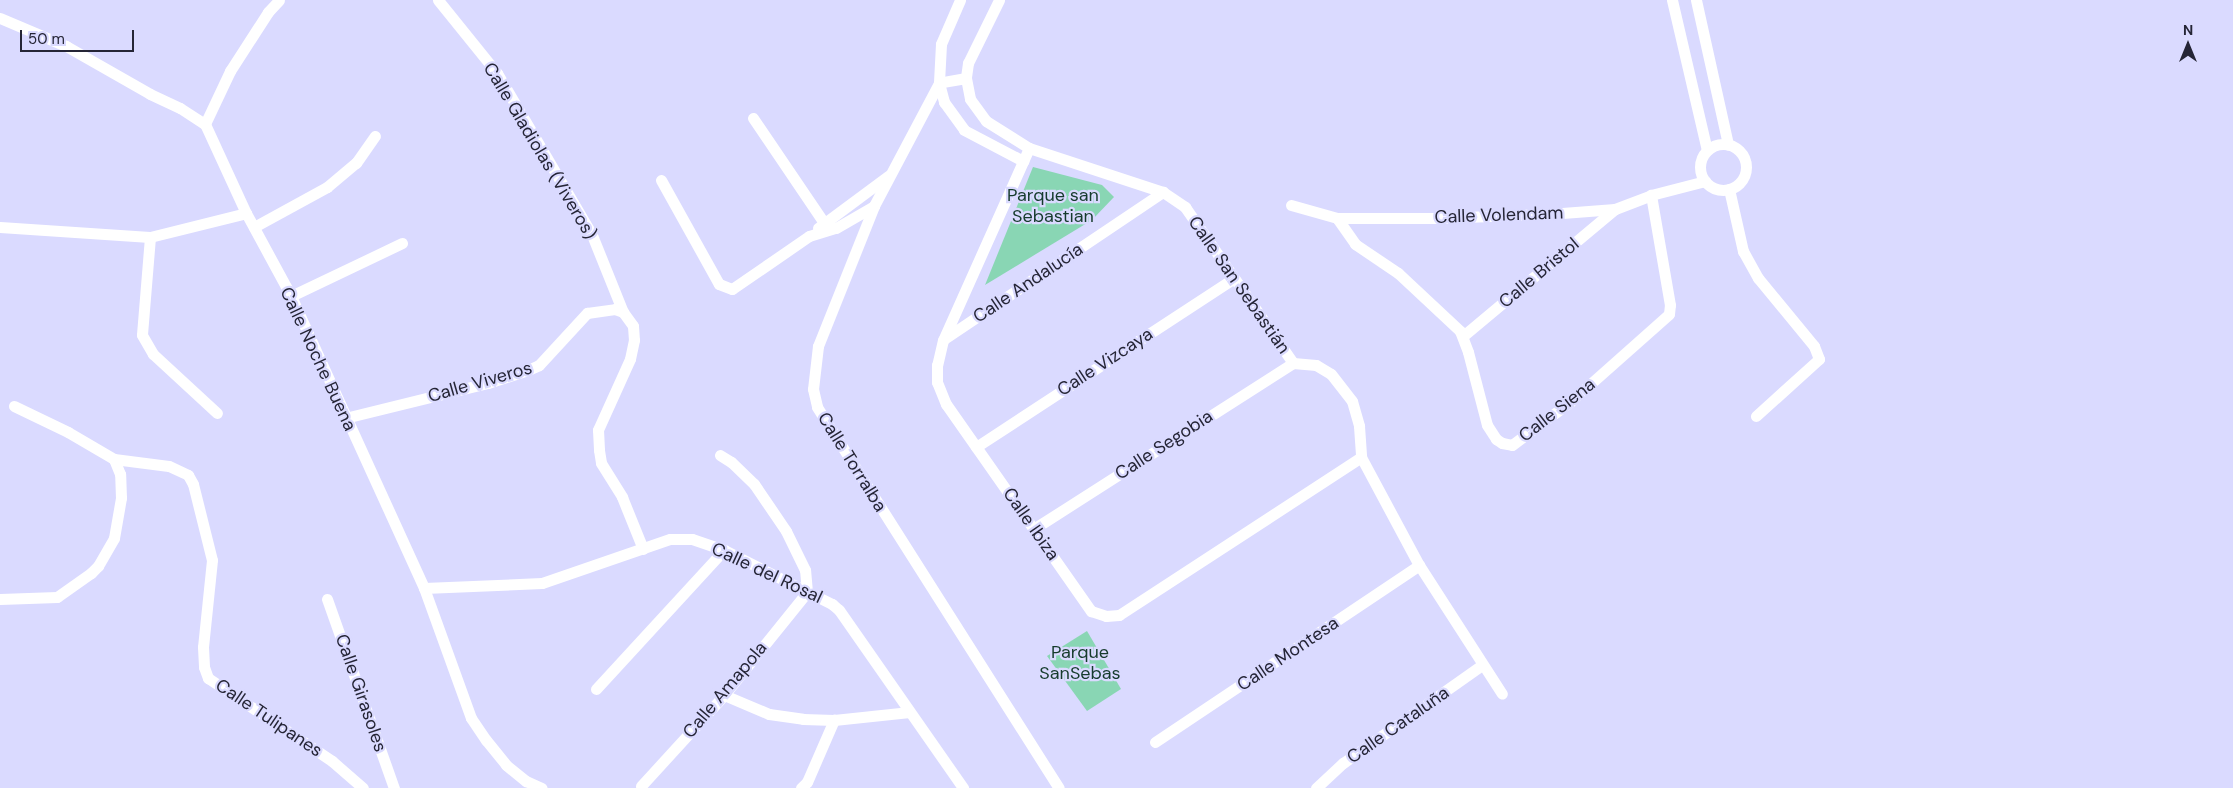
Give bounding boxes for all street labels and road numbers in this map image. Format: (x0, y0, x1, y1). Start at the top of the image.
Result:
street label: Calle Gladiolas (Viveros) (479, 59, 601, 243)
street label: Calle Volendam (1434, 202, 1564, 228)
street label: Calle San Sebastián (1183, 212, 1295, 358)
street label: Calle Bristol (1495, 233, 1583, 313)
street label: Calle Andalucía (969, 238, 1087, 328)
street label: Calle Noche Buena (275, 284, 361, 434)
street label: Calle Vizcaya (1053, 323, 1157, 401)
street label: Calle Viveros (425, 357, 535, 407)
street label: Calle Siena (1515, 374, 1599, 446)
street label: Calle Segobia (1111, 405, 1217, 485)
street label: Calle Torralba (813, 408, 891, 516)
street label: Calle Ibiza (998, 484, 1064, 564)
street label: Calle del Rosal (708, 538, 826, 608)
street label: Calle Montesa (1233, 612, 1343, 696)
street label: Calle Girasoles (331, 631, 391, 755)
street label: Calle Amapola (678, 637, 772, 743)
street label: Calle Tulipanes (211, 674, 327, 762)
street label: Calle Cataluña (1343, 682, 1453, 768)

